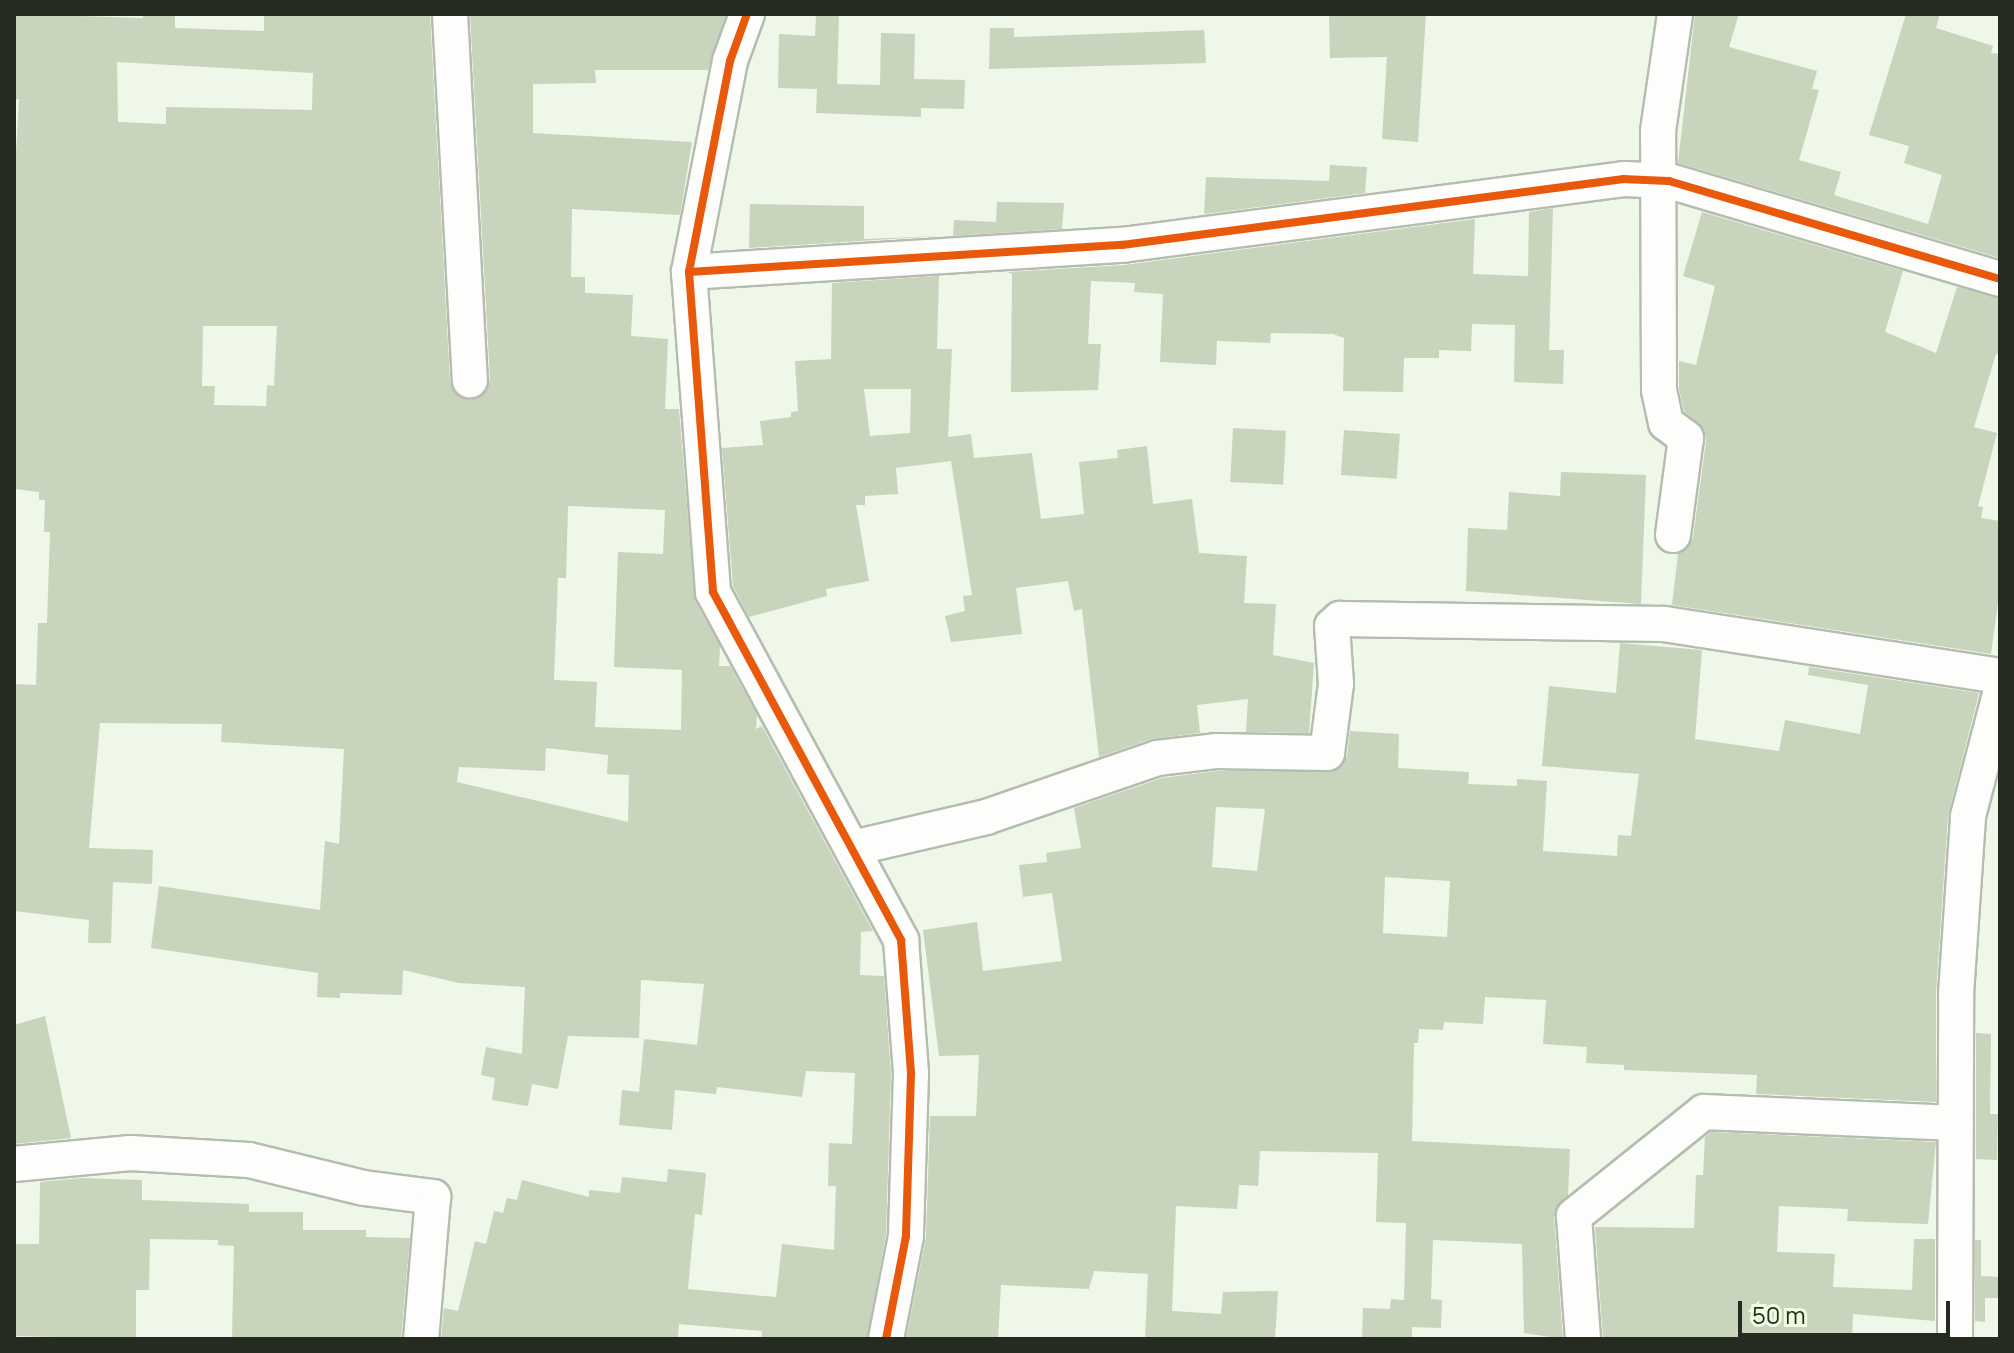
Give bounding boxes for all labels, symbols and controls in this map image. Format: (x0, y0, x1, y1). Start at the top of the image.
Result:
scale bar (1742, 1285, 1954, 1335)
text: 50 m (1752, 1298, 1806, 1331)

